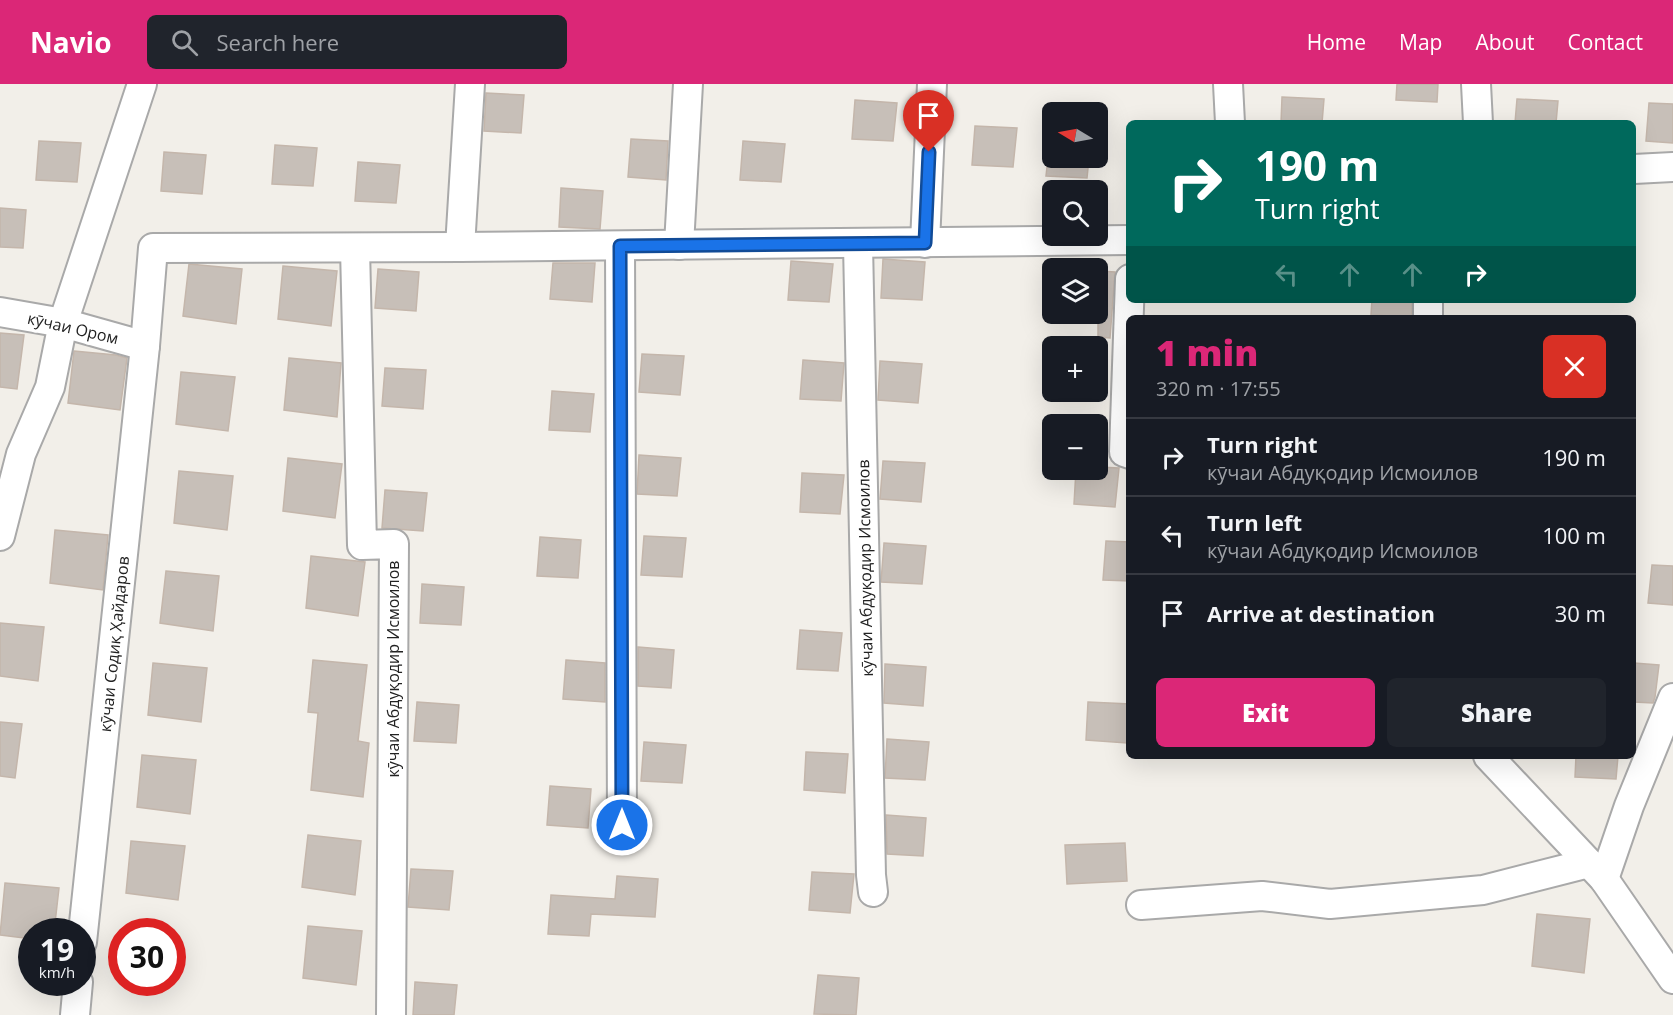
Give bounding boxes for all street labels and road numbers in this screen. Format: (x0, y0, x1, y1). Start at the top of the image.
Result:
street label: кӯчаи Ором (25, 307, 121, 349)
street label: кӯчаи Абдуқодир Исмоилов (852, 459, 878, 677)
street label: кӯчаи Содиқ Ҳайдаров (94, 555, 134, 733)
street label: кӯчаи Абдуқодир Исмоилов (382, 560, 404, 778)

